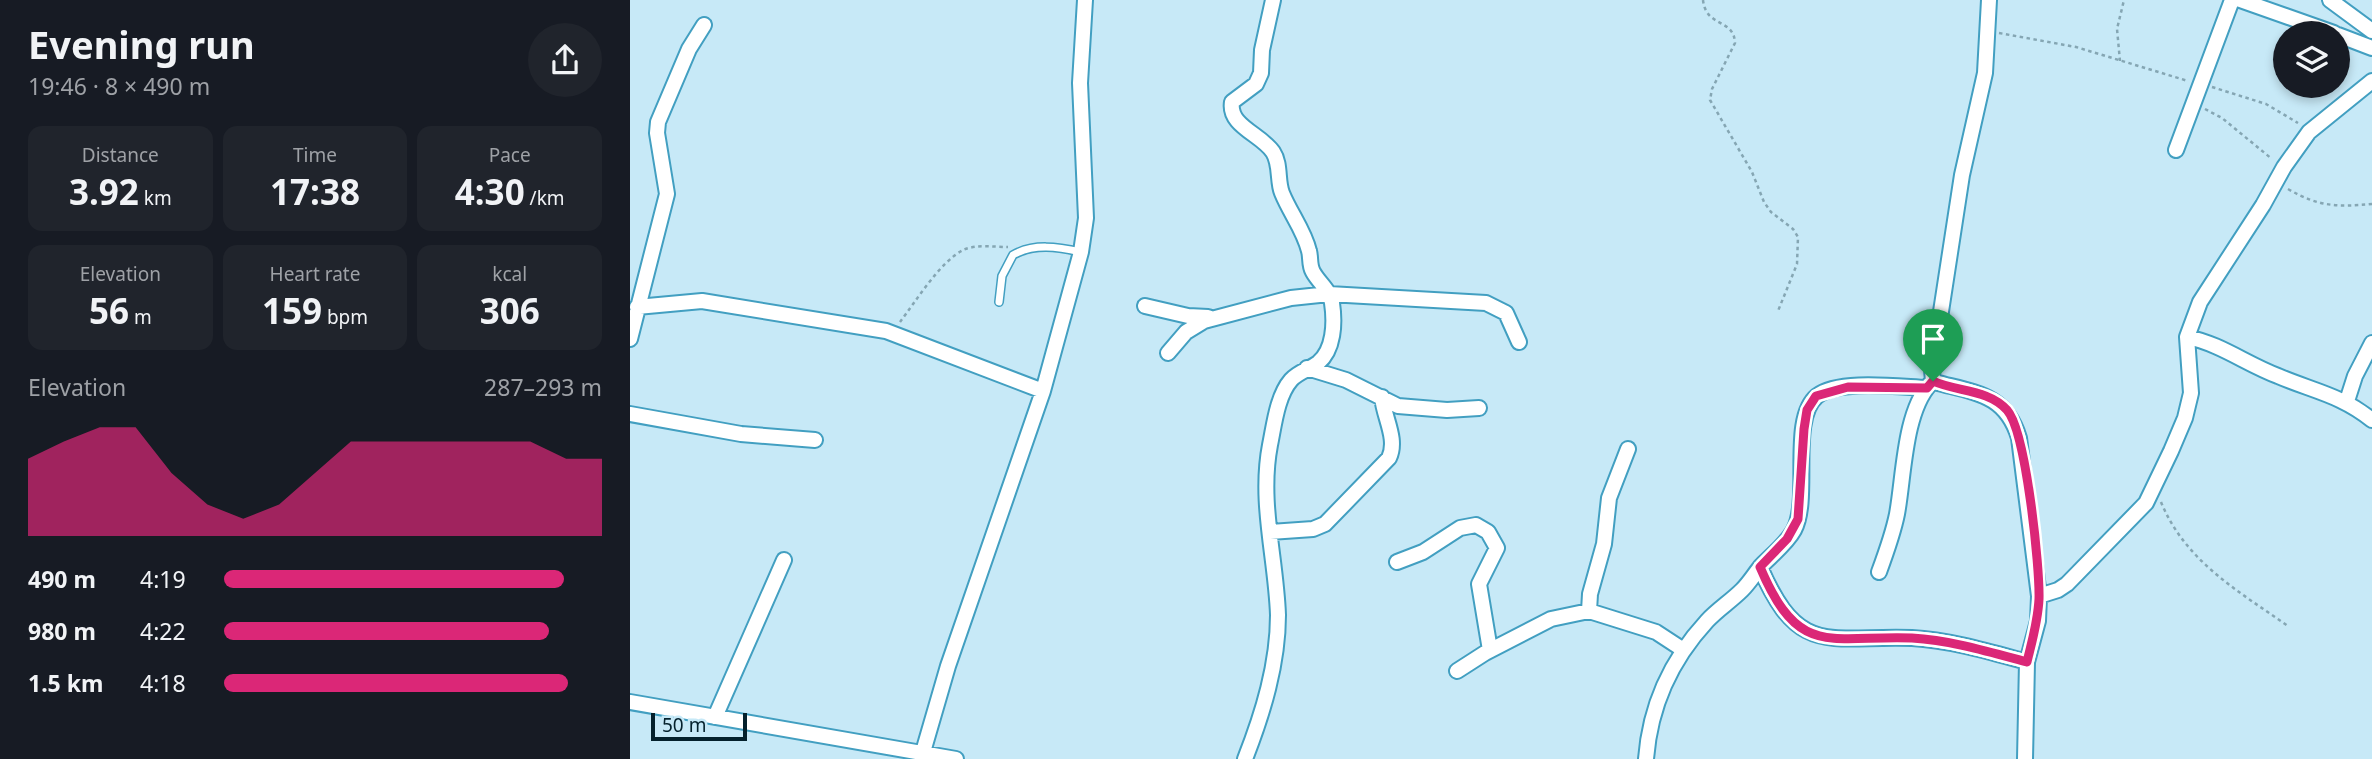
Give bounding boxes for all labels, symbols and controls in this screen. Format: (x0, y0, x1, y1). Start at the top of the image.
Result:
text: Evening run (28, 18, 255, 70)
map controls (2273, 21, 2350, 98)
button: layers (2273, 21, 2350, 98)
button: share (528, 23, 602, 97)
text: 19:46 · 8 × 490 m (28, 70, 210, 102)
text: Distance (82, 142, 159, 168)
text: Time (293, 142, 337, 168)
text: Pace (489, 142, 531, 168)
text: 3.92 (69, 168, 139, 215)
text: 17:38 (270, 168, 360, 215)
text: 4:30 (455, 168, 525, 215)
text: km (139, 185, 172, 211)
text: /km (525, 185, 565, 211)
text: Elevation (80, 261, 161, 287)
text: Heart rate (270, 261, 360, 287)
text: kcal (492, 261, 527, 287)
text: 56 (89, 287, 129, 334)
text: 159 (262, 287, 322, 334)
text: 306 (480, 287, 540, 334)
text: m (129, 304, 152, 330)
text: bpm (322, 304, 368, 330)
pin (1903, 309, 1963, 381)
icon: arrive (1914, 320, 1952, 358)
text: Elevation (28, 371, 126, 403)
text: 287–293 m (484, 371, 602, 403)
text: 490 m (28, 563, 96, 595)
text: 4:19 (140, 563, 186, 595)
text: 980 m (28, 615, 96, 647)
text: 4:22 (140, 615, 186, 647)
text: 1.5 km (28, 667, 103, 699)
text: 4:18 (140, 667, 186, 699)
scale bar (651, 710, 747, 742)
text: 50 m (662, 712, 706, 738)

